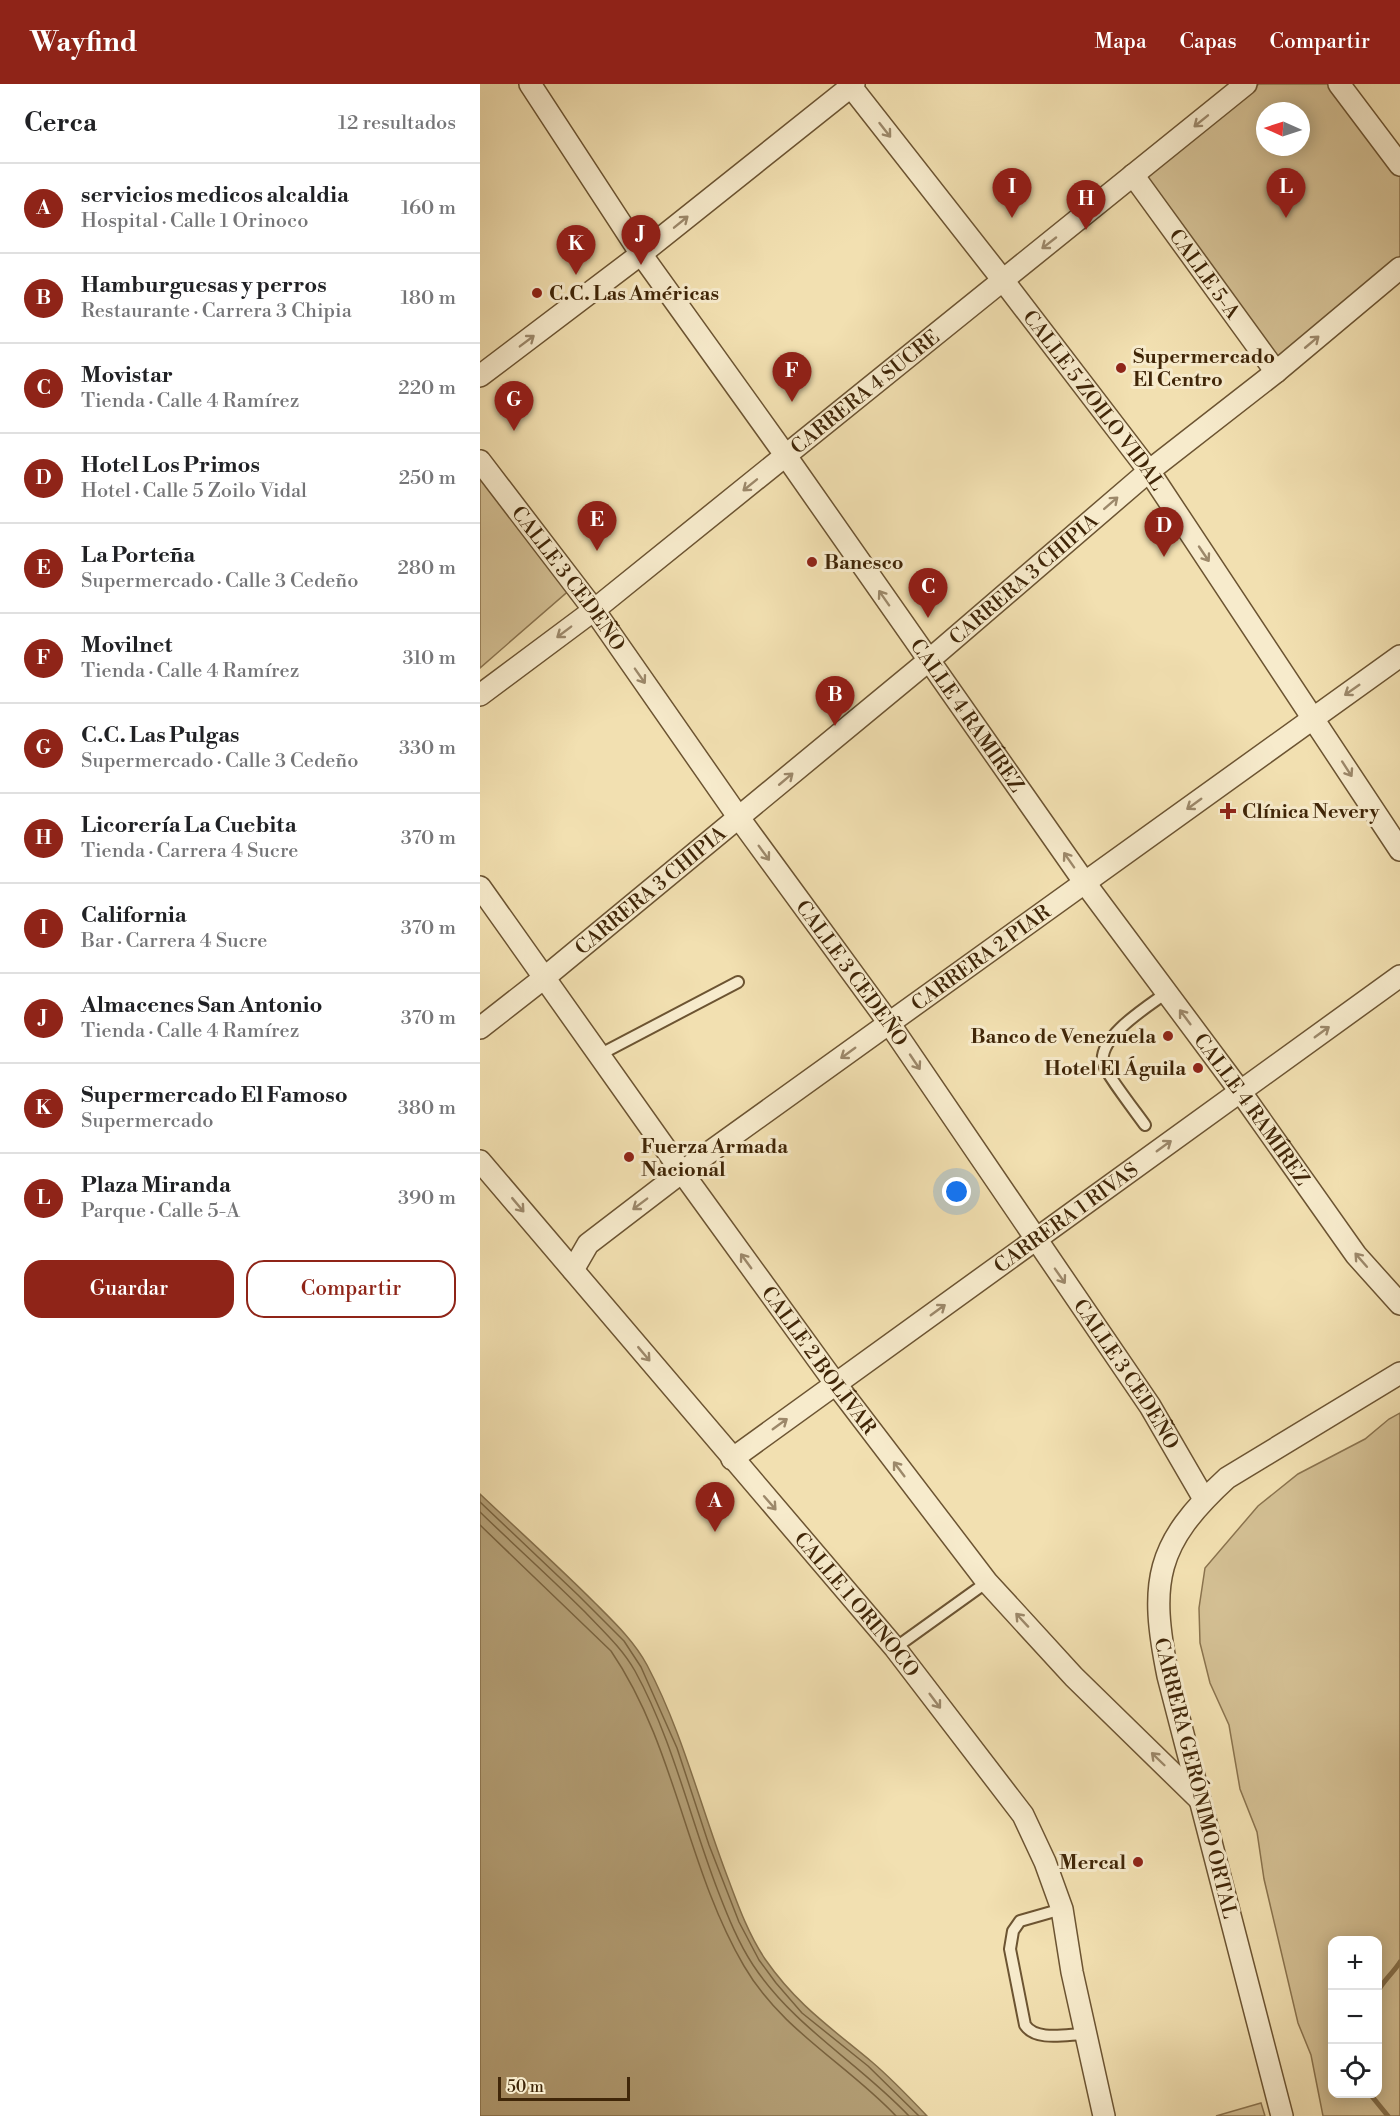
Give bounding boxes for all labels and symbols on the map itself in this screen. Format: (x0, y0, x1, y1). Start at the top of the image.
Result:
north arrow (1256, 102, 1310, 156)
one-way arrow (1193, 114, 1209, 127)
one-way arrow (879, 122, 892, 138)
pin: I (992, 168, 1032, 218)
pin: L (1266, 168, 1306, 218)
pin: H (1066, 180, 1106, 230)
pin: J (622, 216, 660, 265)
one-way arrow (673, 216, 689, 229)
street label: CALLE 5-A (1162, 225, 1245, 325)
pin: K (556, 226, 596, 275)
one-way arrow (1041, 236, 1057, 249)
place label: C.C. Las Américas (549, 282, 719, 307)
marker: C.C. Las Américas (530, 286, 544, 300)
street label: CALLE 5 ZOILO VIDAL (1016, 306, 1169, 496)
street label: CARRERA 4 SUCRE (786, 325, 945, 460)
one-way arrow (518, 335, 534, 347)
one-way arrow (1304, 335, 1319, 349)
place label: Supermercado El Centro (1133, 345, 1275, 393)
pin: F (772, 352, 812, 402)
marker: Supermercado El Centro (1114, 361, 1128, 375)
pin: G (495, 382, 534, 431)
one-way arrow (743, 478, 759, 491)
one-way arrow (1103, 496, 1118, 510)
street label: CALLE 3 CEDEÑO (507, 502, 631, 656)
pin: E (578, 502, 616, 551)
street label: CARRERA 3 CHIPIA (945, 508, 1105, 651)
pin: D (1144, 508, 1184, 557)
one-way arrow (1198, 546, 1210, 562)
place label: Banesco (824, 551, 904, 576)
marker: Banesco (805, 555, 819, 569)
pin: C (908, 568, 948, 618)
one-way arrow (878, 590, 890, 606)
one-way arrow (557, 625, 573, 638)
street label: CALLE 4 RAMÍREZ (904, 634, 1029, 798)
one-way arrow (634, 667, 646, 684)
pin: B (816, 676, 854, 726)
one-way arrow (1345, 684, 1361, 696)
one-way arrow (1341, 760, 1353, 777)
one-way arrow (778, 772, 793, 786)
one-way arrow (1187, 798, 1203, 810)
place label: Clínica Nevery (1242, 800, 1380, 825)
marker: Clínica Nevery (1219, 802, 1237, 820)
street label: CARRERA 3 CHIPIA (570, 821, 733, 961)
one-way arrow (758, 844, 770, 860)
one-way arrow (1063, 853, 1075, 869)
street label: CALLE 3 CEDEÑO (789, 896, 912, 1052)
street label: CARRERA 2 PIAR (907, 900, 1057, 1017)
one-way arrow (1178, 1010, 1191, 1026)
place label: Banco de Venezuela (970, 1025, 1156, 1050)
one-way arrow (1313, 1026, 1329, 1038)
marker: Banco de Venezuela (1161, 1029, 1175, 1043)
street label: CALLE 4 RAMÍREZ (1187, 1029, 1314, 1191)
one-way arrow (841, 1046, 857, 1059)
one-way arrow (909, 1053, 921, 1070)
place label: Hotel El Águila (1044, 1056, 1186, 1082)
marker: Hotel El Águila (1191, 1061, 1205, 1075)
place label: Fuerza Armada Nacional (641, 1135, 788, 1183)
one-way arrow (1155, 1140, 1171, 1153)
marker: Fuerza Armada Nacional (622, 1150, 636, 1164)
street label: CARRERA 1 RIVAS (990, 1158, 1144, 1279)
your location (942, 1177, 971, 1206)
one-way arrow (511, 1197, 525, 1212)
one-way arrow (632, 1198, 648, 1211)
one-way arrow (740, 1253, 752, 1269)
one-way arrow (1354, 1253, 1368, 1268)
one-way arrow (1054, 1267, 1066, 1283)
street label: CALLE 2 BOLÍVAR (755, 1282, 881, 1441)
street label: CALLE 3 CEDEÑO (1067, 1295, 1183, 1454)
one-way arrow (929, 1304, 945, 1316)
one-way arrow (637, 1346, 651, 1361)
one-way arrow (771, 1418, 787, 1430)
one-way arrow (893, 1461, 906, 1477)
pin: A (696, 1482, 734, 1532)
one-way arrow (763, 1495, 777, 1510)
street label: CALLE 1 ORINOCO (788, 1528, 924, 1683)
one-way arrow (1015, 1613, 1029, 1628)
street label: CARRERA GERÓNIMO ORTAL (1148, 1635, 1243, 1921)
one-way arrow (929, 1692, 942, 1708)
one-way arrow (1151, 1752, 1166, 1766)
place label: Mercal (1059, 1851, 1126, 1876)
marker: Mercal (1131, 1855, 1145, 1869)
scale bar (498, 2074, 630, 2102)

